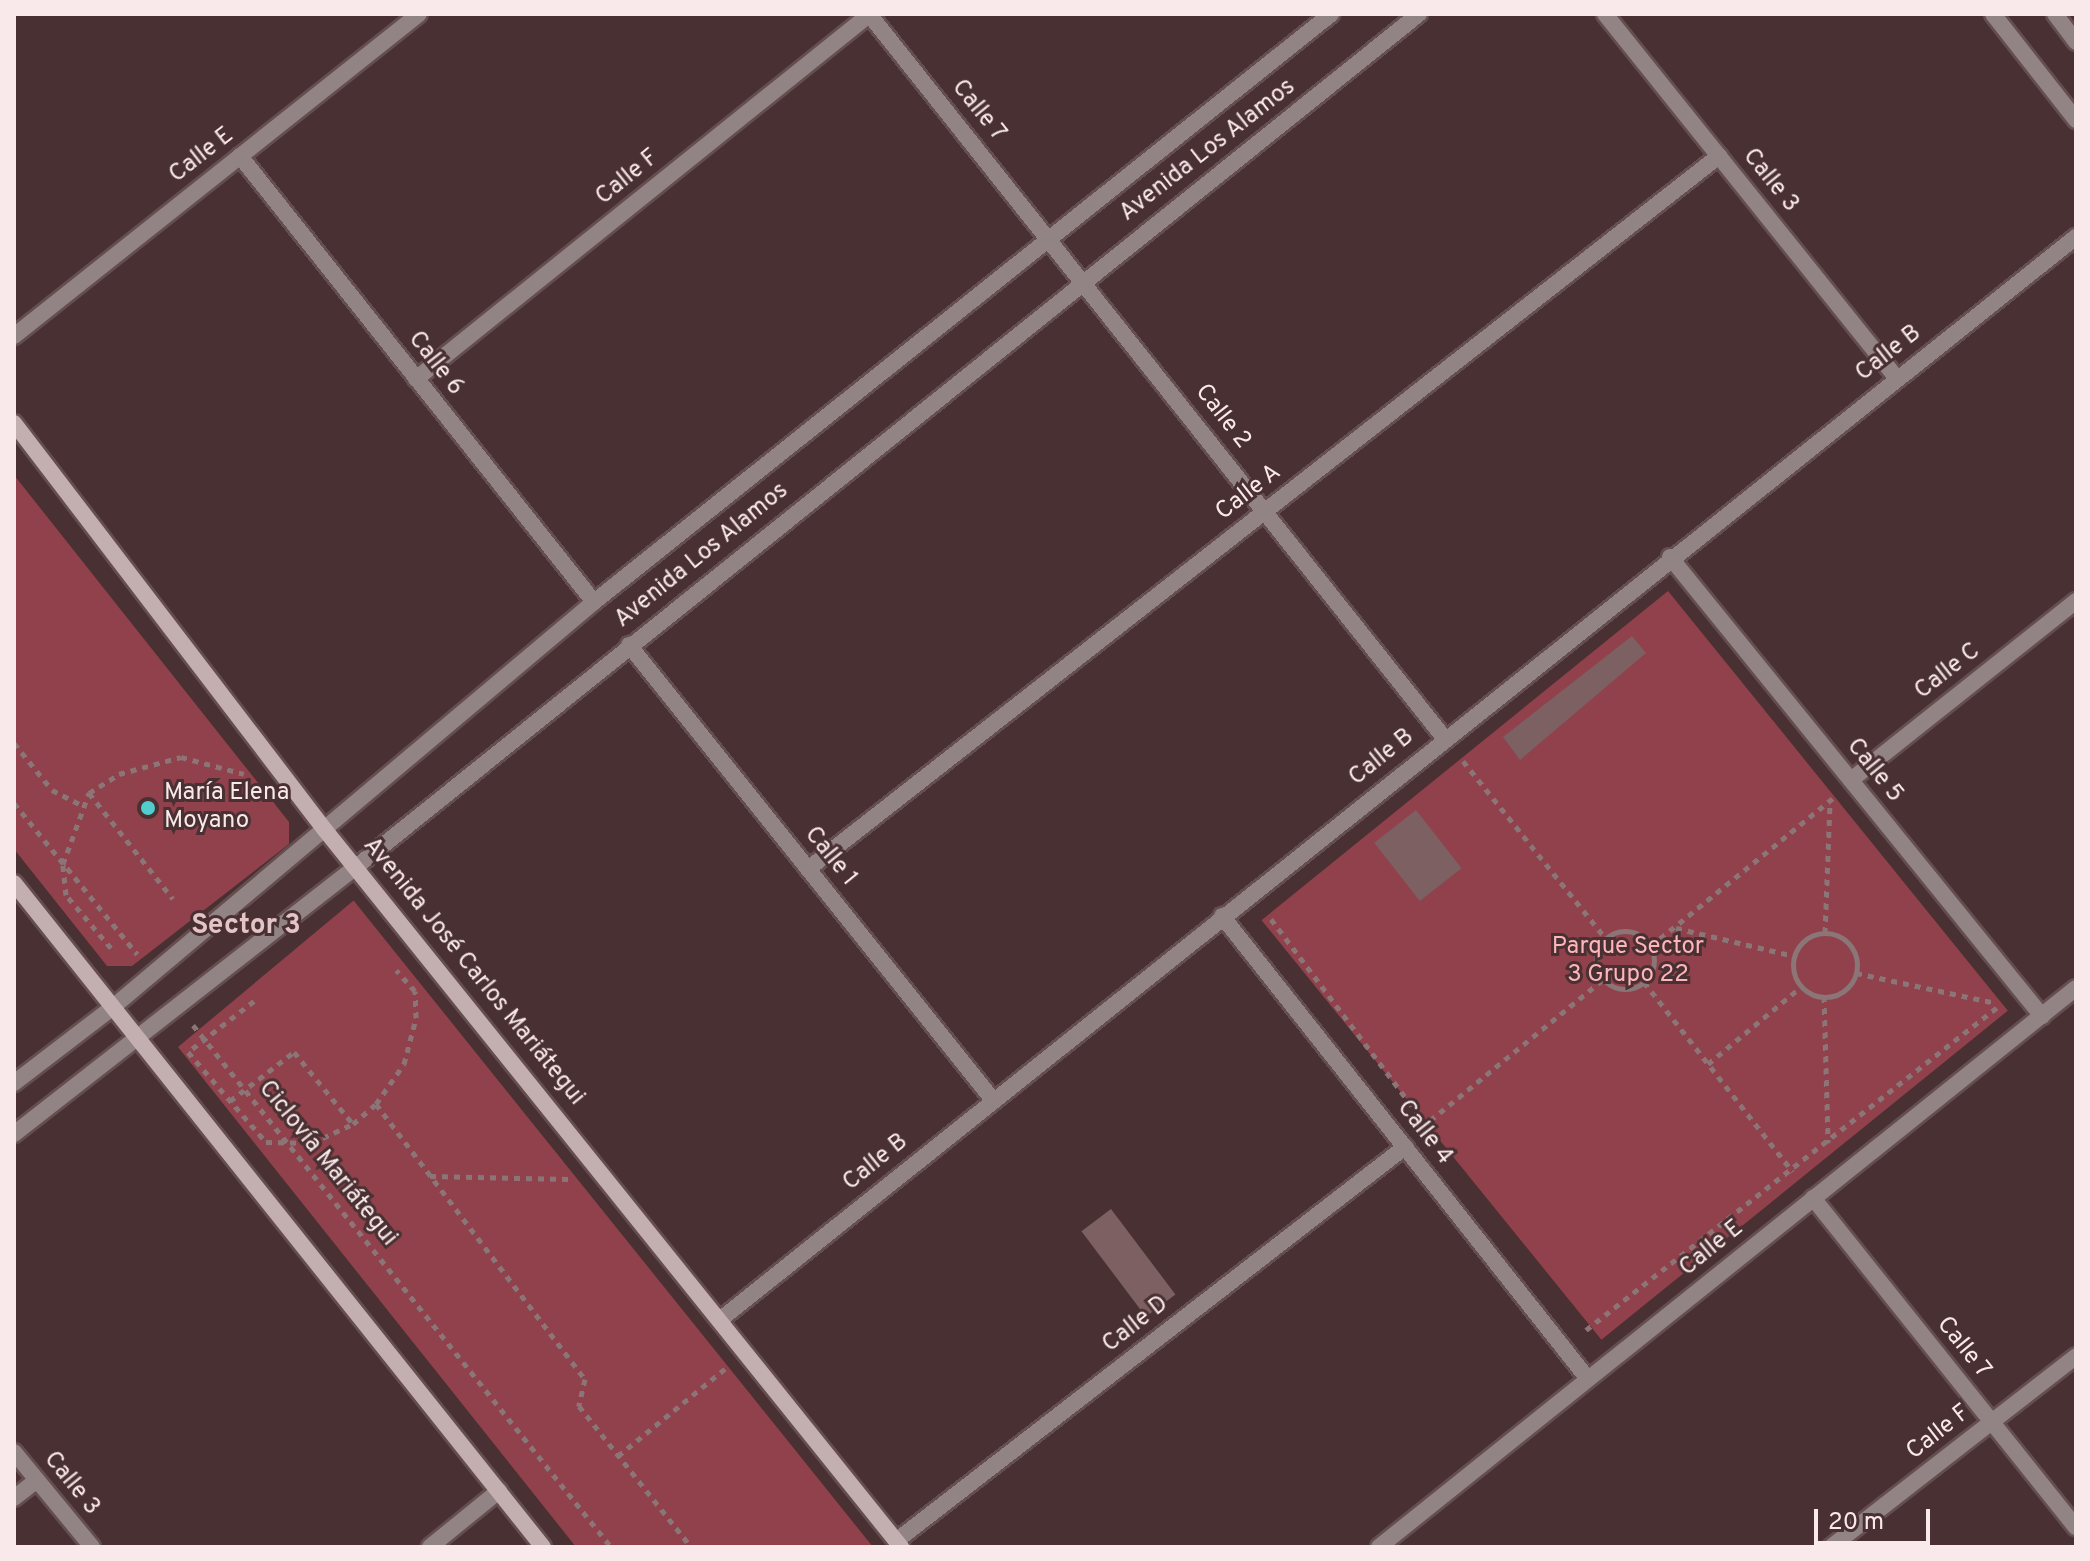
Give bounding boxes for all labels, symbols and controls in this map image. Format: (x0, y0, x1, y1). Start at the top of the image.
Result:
street label: Avenida Los Alamos (1114, 73, 1302, 229)
street label: Calle 7 (944, 74, 1012, 148)
street label: Calle E (164, 122, 240, 190)
street label: Calle 3 (1736, 143, 1804, 219)
street label: Calle F (591, 144, 665, 212)
street label: Calle B (1851, 320, 1927, 388)
street label: Calle 6 (401, 326, 469, 402)
street label: Calle 2 (1188, 379, 1256, 455)
street label: Calle A (1210, 458, 1288, 528)
street label: Avenida Los Alamos (609, 477, 795, 635)
street label: Calle C (1910, 638, 1986, 706)
street label: Calle B (1344, 723, 1420, 793)
street label: Calle 5 (1839, 733, 1909, 809)
place label: María Elena Moyano (164, 780, 289, 836)
marker: María Elena Moyano (139, 799, 157, 817)
street label: Calle 1 (797, 821, 863, 893)
street label: Avenida José Carlos Mariátegui (356, 832, 590, 1112)
district label: Sector 3 (191, 909, 301, 943)
park label: Parque Sector 3 Grupo 22 (1552, 934, 1704, 990)
street label: Ciclovía Mariátegui (251, 1075, 403, 1253)
street label: Calle 4 (1390, 1095, 1458, 1171)
street label: Calle B (838, 1128, 914, 1198)
street label: Calle E (1674, 1215, 1750, 1283)
street label: Calle D (1097, 1290, 1175, 1360)
street label: Calle 7 (1929, 1311, 1997, 1385)
street label: Calle F (1901, 1399, 1977, 1467)
street label: Calle 3 (37, 1446, 105, 1522)
scale bar (1818, 1493, 1934, 1543)
text: 20 m (1828, 1508, 1884, 1538)

